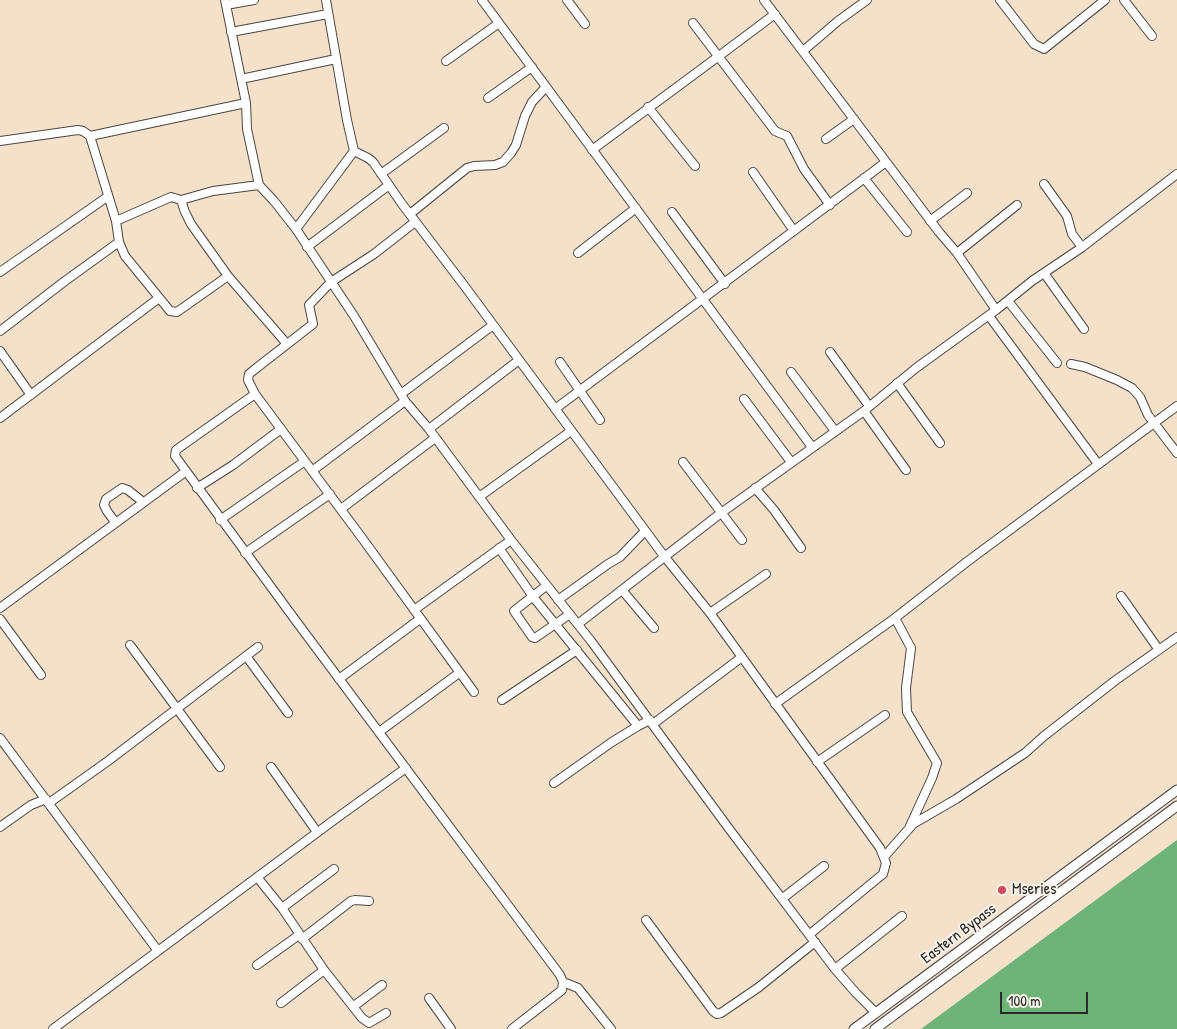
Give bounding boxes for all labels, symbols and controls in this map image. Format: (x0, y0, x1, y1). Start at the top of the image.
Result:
place label: Mseries (1012, 880, 1056, 900)
marker: Mseries (996, 884, 1008, 896)
street label: Eastern Bypass (918, 900, 1000, 968)
scale bar (1002, 982, 1090, 1014)
text: 100 m (1008, 990, 1041, 1011)

